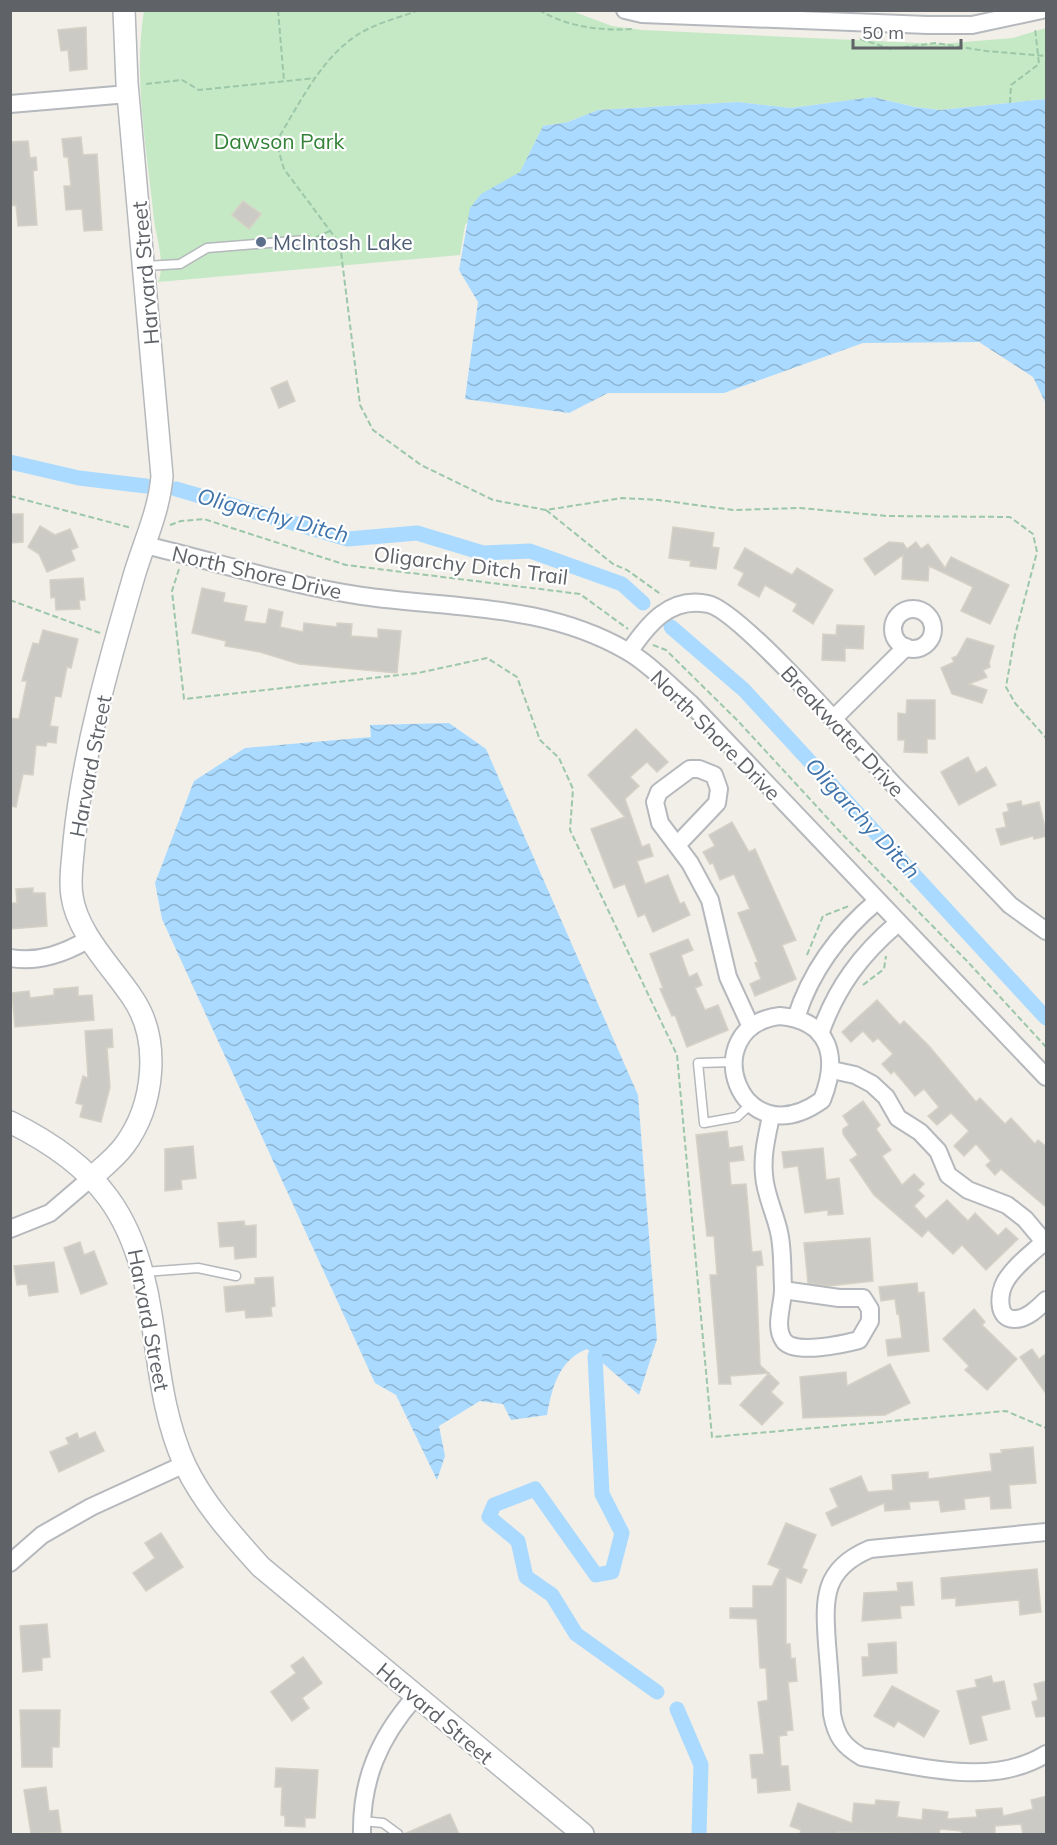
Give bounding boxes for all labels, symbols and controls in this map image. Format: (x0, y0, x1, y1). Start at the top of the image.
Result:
scale bar (853, 12, 961, 50)
text: 50 m (862, 21, 904, 44)
park label: Dawson Park (214, 128, 344, 154)
street label: Harvard Street (126, 200, 164, 346)
place label: McIntosh Lake (273, 229, 413, 255)
marker: McIntosh Lake (254, 235, 268, 249)
water label: Oligarchy Ditch (194, 481, 352, 549)
street label: North Shore Drive (170, 540, 344, 604)
street label: Oligarchy Ditch Trail (372, 540, 570, 590)
street label: Breakwater Drive (776, 660, 910, 802)
street label: North Shore Drive (645, 664, 787, 806)
street label: Harvard Street (63, 693, 117, 839)
water label: Oligarchy Ditch (800, 751, 926, 885)
street label: Harvard Street (122, 1247, 176, 1393)
street label: Harvard Street (371, 1657, 499, 1769)

